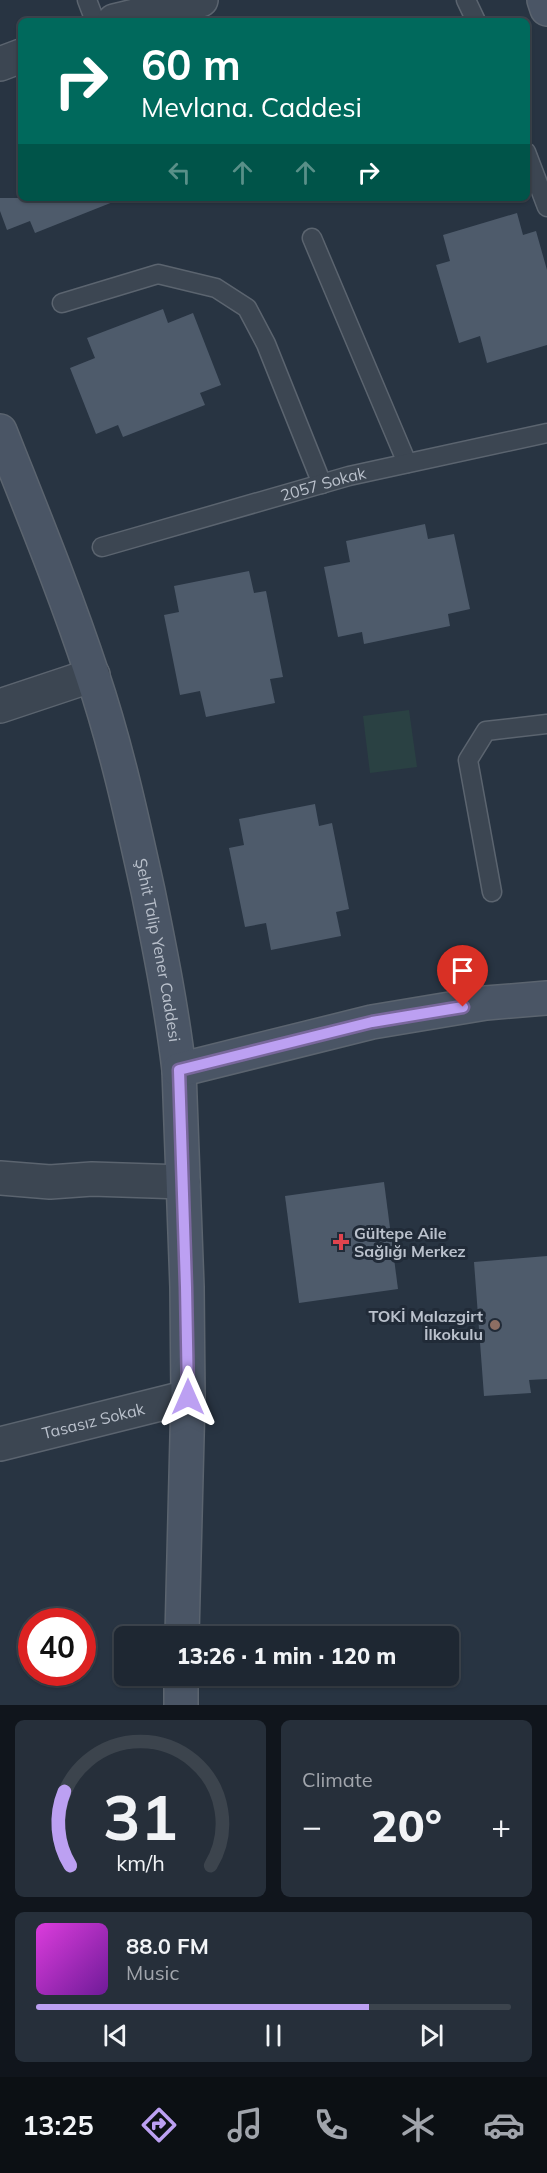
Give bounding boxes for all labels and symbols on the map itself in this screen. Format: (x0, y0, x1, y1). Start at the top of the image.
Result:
street label: 2057 Sokak (278, 462, 368, 505)
street label: Şehit Talip Yener Caddesi (131, 856, 185, 1043)
pin (437, 945, 488, 1007)
place label: Gültepe Aile Sağlığı Merkez (354, 1223, 466, 1261)
marker: Gültepe Aile Sağlığı Merkez (332, 1233, 350, 1251)
place label: TOKİ Malazgirt İlkokulu (368, 1306, 483, 1344)
marker: TOKİ Malazgirt İlkokulu (488, 1318, 502, 1332)
position arrow (156, 1365, 220, 1429)
street label: Tasasız Sokak (40, 1398, 147, 1443)
speed limit sign: 40 (18, 1608, 96, 1686)

